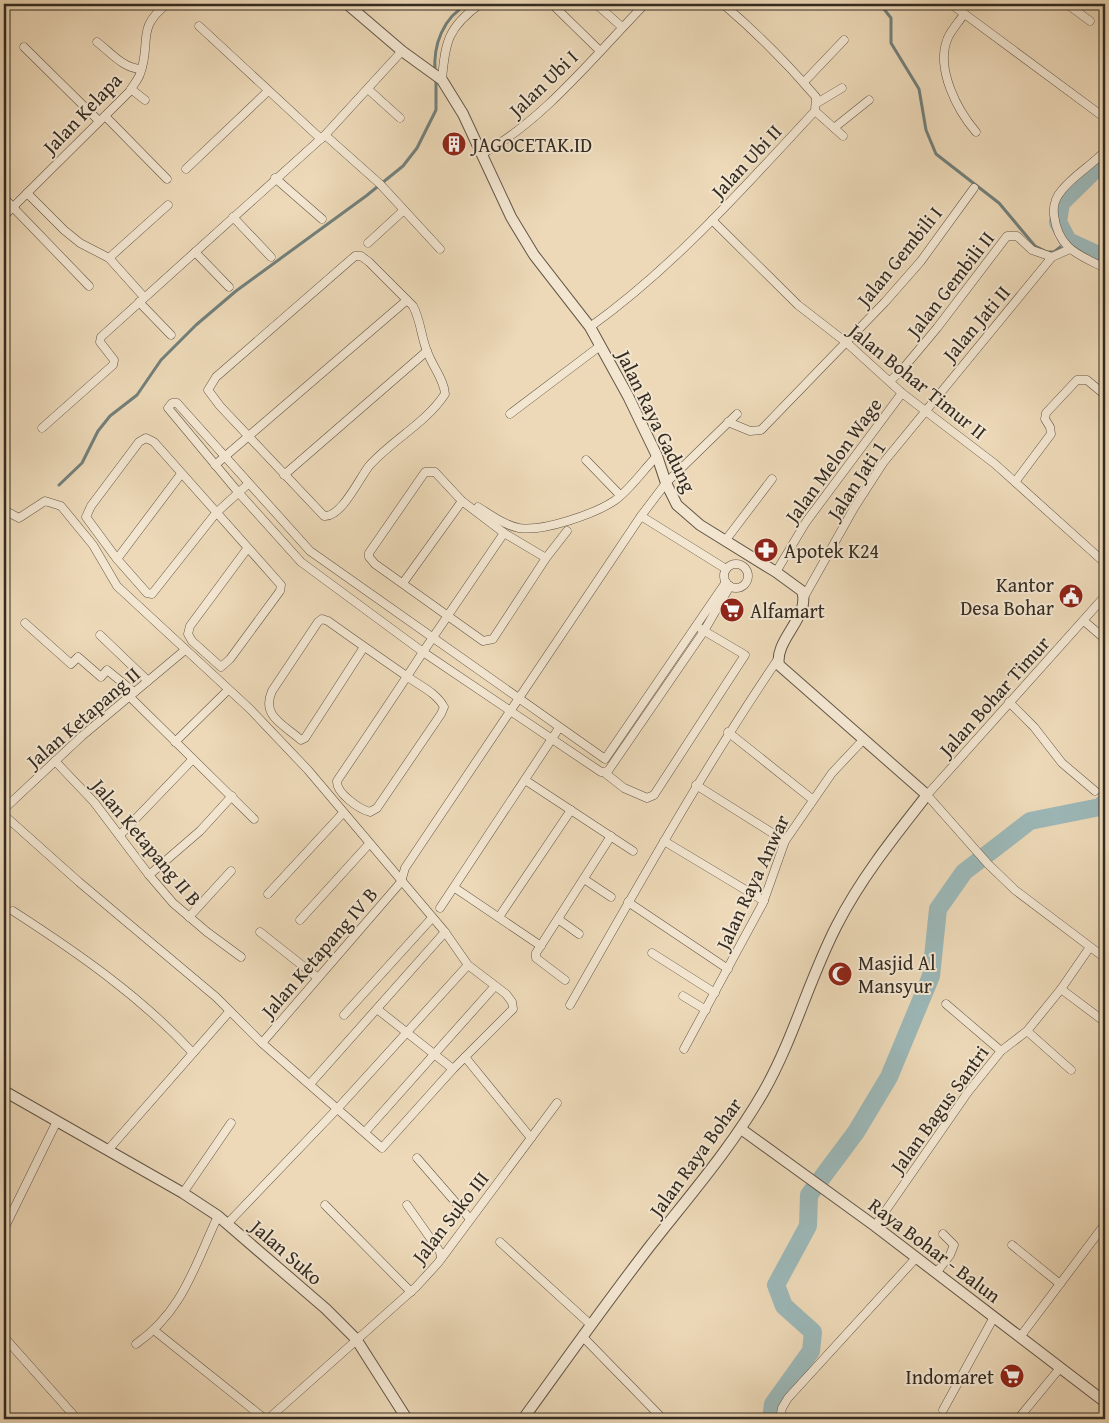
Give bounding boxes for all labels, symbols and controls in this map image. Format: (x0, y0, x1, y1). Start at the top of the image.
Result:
street label: Jalan Ubi I (500, 43, 584, 125)
street label: Jalan Kelapa (34, 65, 129, 162)
street label: Jalan Ubi II (702, 117, 788, 207)
place label: JAGOCETAK.ID (469, 130, 592, 159)
building icon: JAGOCETAK.ID (441, 131, 467, 157)
street label: Jalan Gembili I (848, 200, 949, 315)
street label: Jalan Gembili II (897, 225, 1001, 346)
street label: Jalan Jati II (934, 279, 1017, 370)
street label: Jalan Bohar Timur II (840, 314, 993, 446)
street label: Jalan Raya Gadung (609, 342, 704, 497)
street label: Jalan Melon Wage (776, 391, 888, 531)
street label: Jalan Jati 1 (818, 435, 892, 528)
place label: Apotek K24 (784, 536, 879, 565)
pharmacy icon: Apotek K24 (753, 537, 779, 563)
place label: Kantor Desa Bohar (960, 570, 1054, 622)
public building icon: Kantor Desa Bohar (1058, 583, 1084, 609)
place label: Alfamart (750, 596, 825, 625)
supermarket icon: Alfamart (719, 597, 745, 623)
street label: Jalan Bohar Timur (930, 629, 1056, 765)
street label: Jalan Ketapang II (18, 659, 146, 777)
street label: Jalan Ketapang II B (83, 770, 209, 912)
street label: Jalan Raya Anwar (707, 810, 796, 957)
street label: Jalan Ketapang IV B (252, 880, 384, 1026)
place label: Masjid Al Mansyur (858, 948, 936, 1000)
mosque icon: Masjid Al Mansyur (827, 961, 853, 987)
street label: Jalan Bagus Santri (881, 1039, 996, 1181)
street label: Jalan Raya Bohar (640, 1091, 748, 1225)
street label: Jalan Suko III (403, 1165, 495, 1272)
street label: Raya Bohar - Balun (863, 1191, 1007, 1309)
street label: Jalan Suko (242, 1211, 329, 1291)
place label: Indomaret (906, 1362, 994, 1391)
supermarket icon: Indomaret (999, 1363, 1025, 1389)

